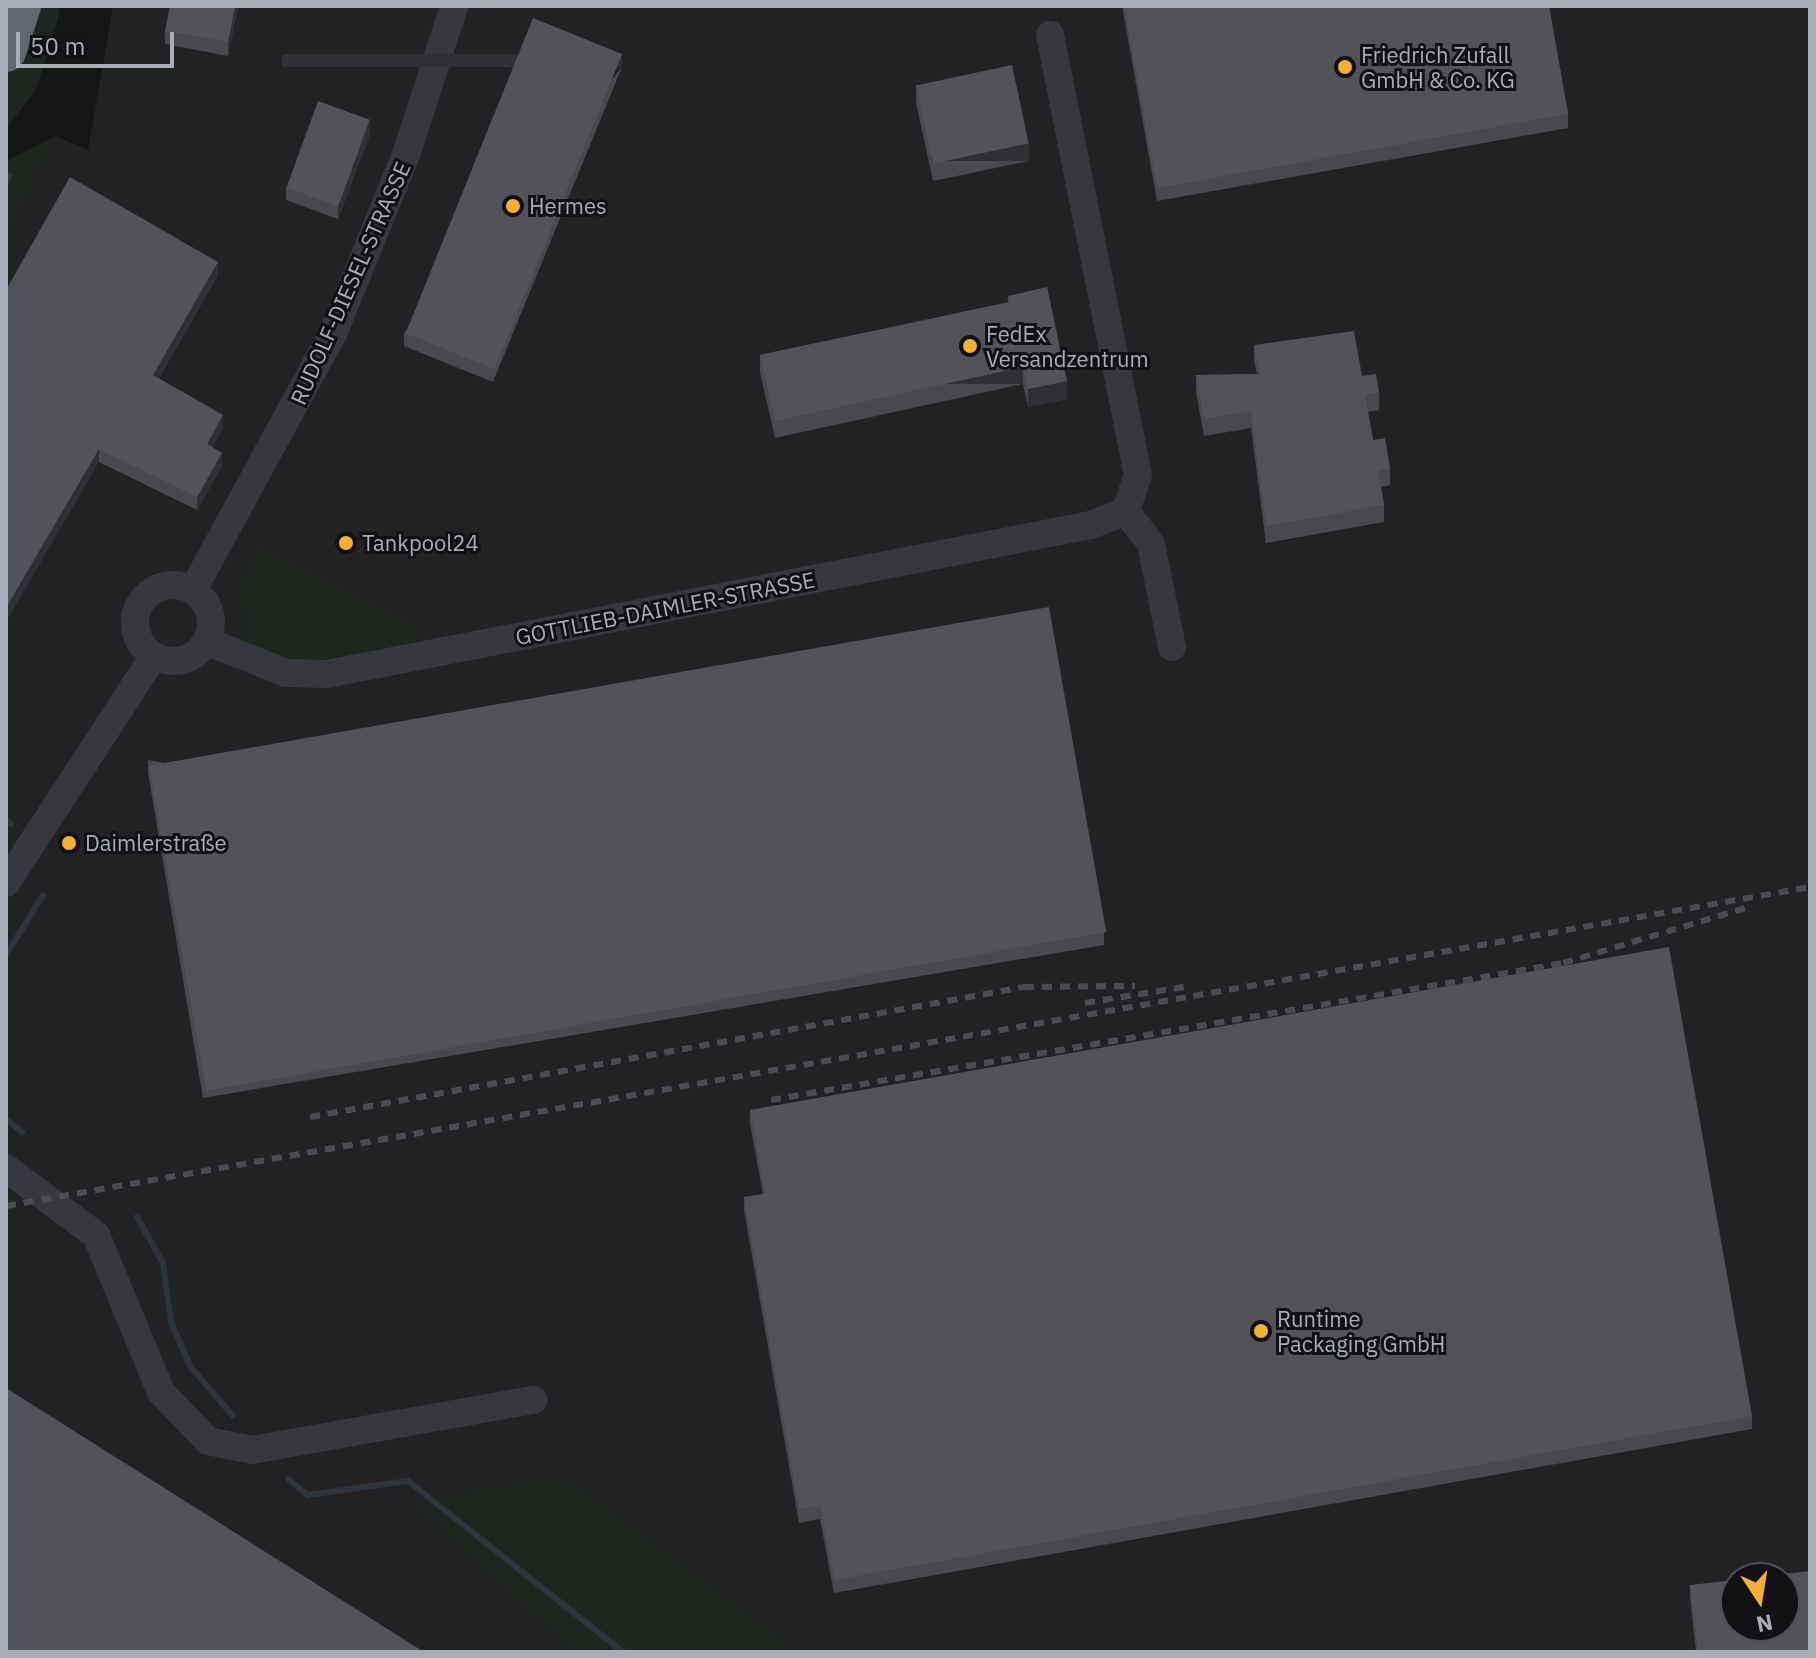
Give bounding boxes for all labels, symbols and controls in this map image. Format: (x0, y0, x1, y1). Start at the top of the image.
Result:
scale bar (20, 16, 178, 66)
text: 50 m (30, 30, 85, 62)
place label: Friedrich Zufall GmbH & Co. KG (1361, 41, 1515, 92)
marker: Friedrich Zufall GmbH & Co. KG (1336, 58, 1354, 76)
street label: RUDOLF-DIESEL-STRASSE (284, 157, 416, 409)
place label: Hermes (529, 193, 607, 219)
marker: Hermes (504, 197, 522, 215)
place label: FedEx Versandzentrum (986, 320, 1149, 372)
marker: FedEx Versandzentrum (961, 337, 979, 355)
place label: Tankpool24 (362, 530, 479, 556)
marker: Tankpool24 (337, 534, 355, 552)
street label: GOTTLIEB-DAIMLER-STRASSE (513, 566, 817, 650)
place label: Daimlerstraße (85, 830, 227, 856)
marker: Daimlerstraße (60, 834, 78, 852)
place label: Runtime Packaging GmbH (1277, 1305, 1445, 1356)
marker: Runtime Packaging GmbH (1252, 1322, 1270, 1340)
north arrow (1720, 1562, 1800, 1642)
text: N (1754, 1608, 1775, 1640)

